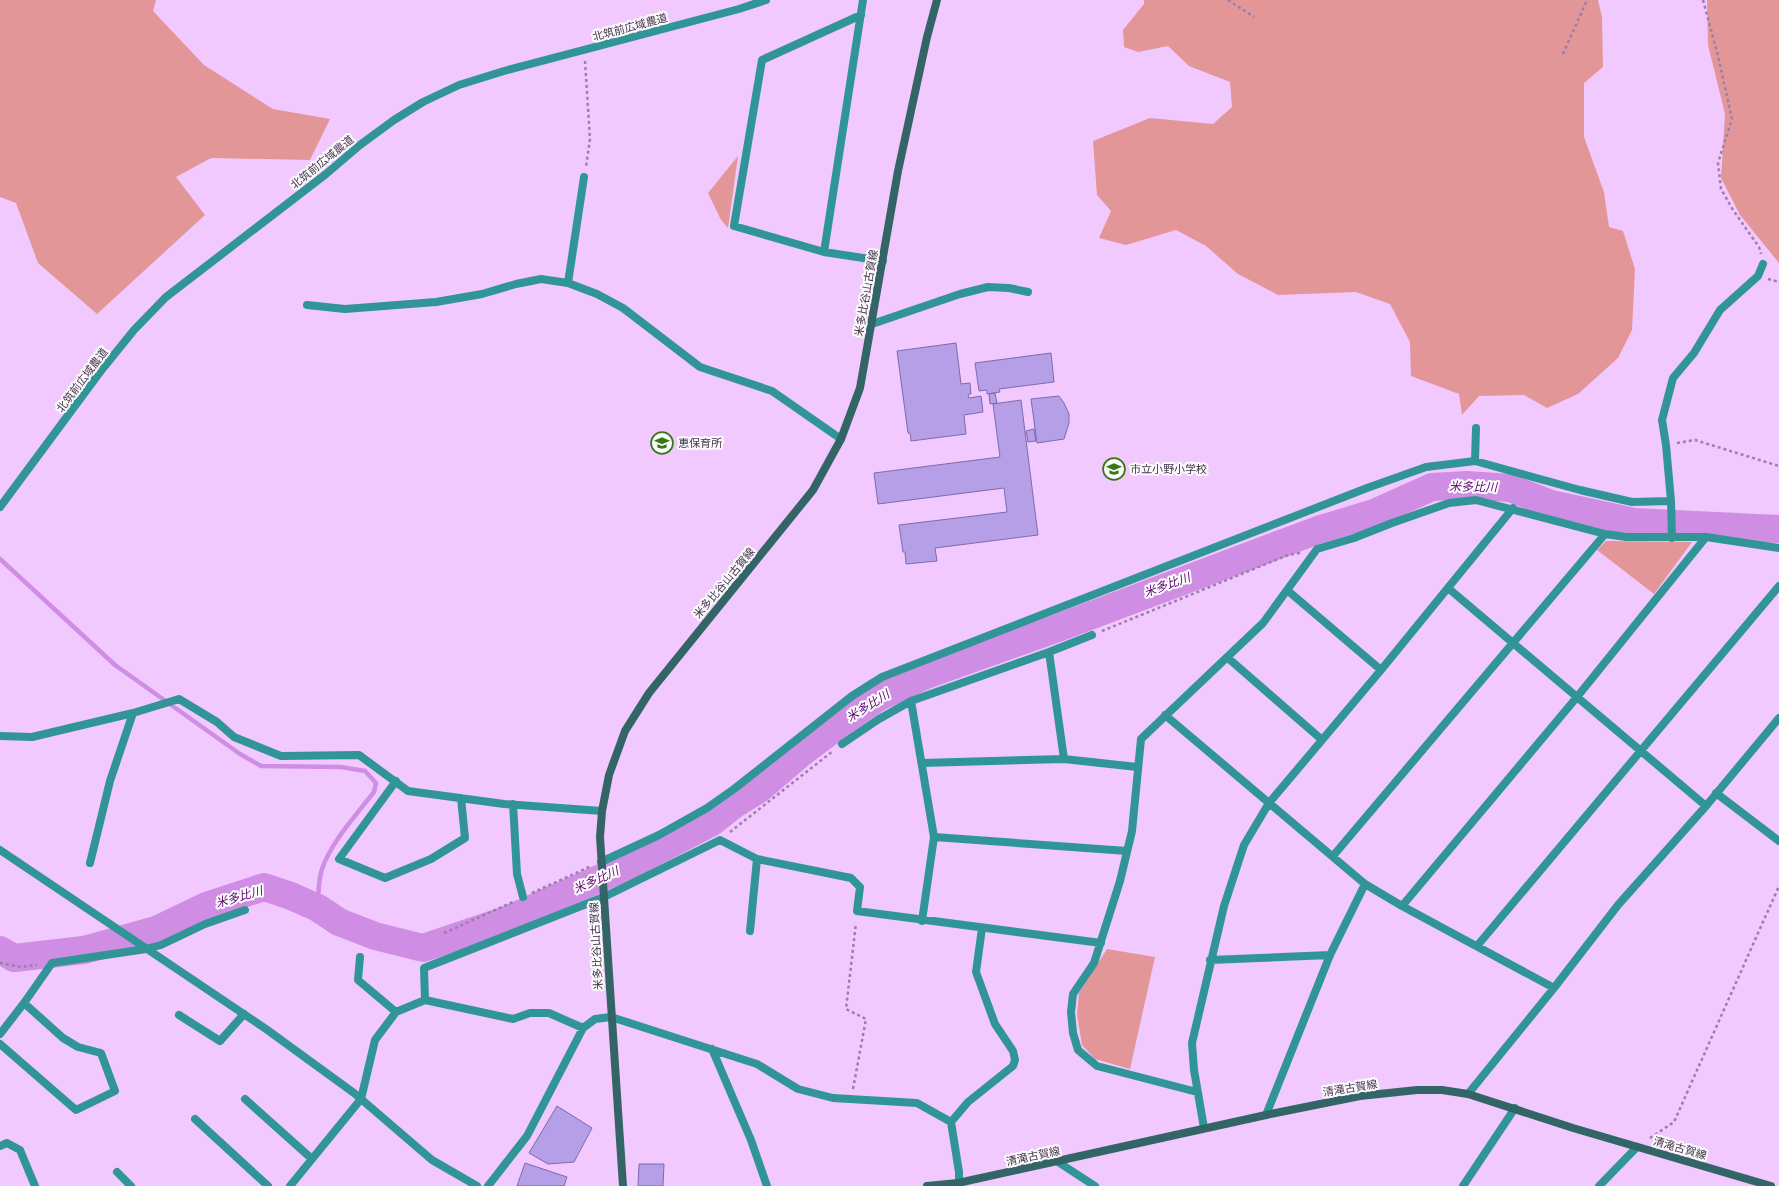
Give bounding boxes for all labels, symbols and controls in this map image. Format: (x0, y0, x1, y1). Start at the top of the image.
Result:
street label: 北筑前広域農道 (591, 9, 669, 44)
street label: 北筑前広域農道 (287, 132, 356, 192)
street label: 米多比谷山古賀線 (850, 248, 881, 338)
street label: 北筑前広域農道 (52, 344, 111, 415)
school or university icon: 恵保育所 (649, 430, 675, 456)
place label: 恵保育所 (678, 435, 723, 450)
school or university icon: 市立小野小学校 (1101, 456, 1127, 482)
place label: 市立小野小学校 (1130, 461, 1207, 476)
water label: 米多比川 (1449, 478, 1499, 495)
street label: 米多比谷山古賀線 (690, 544, 758, 621)
water label: 米多比川 (1141, 568, 1194, 601)
water label: 米多比川 (843, 685, 894, 726)
water label: 米多比川 (570, 861, 623, 897)
water label: 米多比川 (213, 881, 266, 911)
street label: 米多比谷山古賀線 (586, 902, 605, 990)
street label: 清滝古賀線 (1322, 1076, 1378, 1099)
street label: 清滝古賀線 (1652, 1133, 1709, 1162)
street label: 清滝古賀線 (1004, 1142, 1061, 1169)

